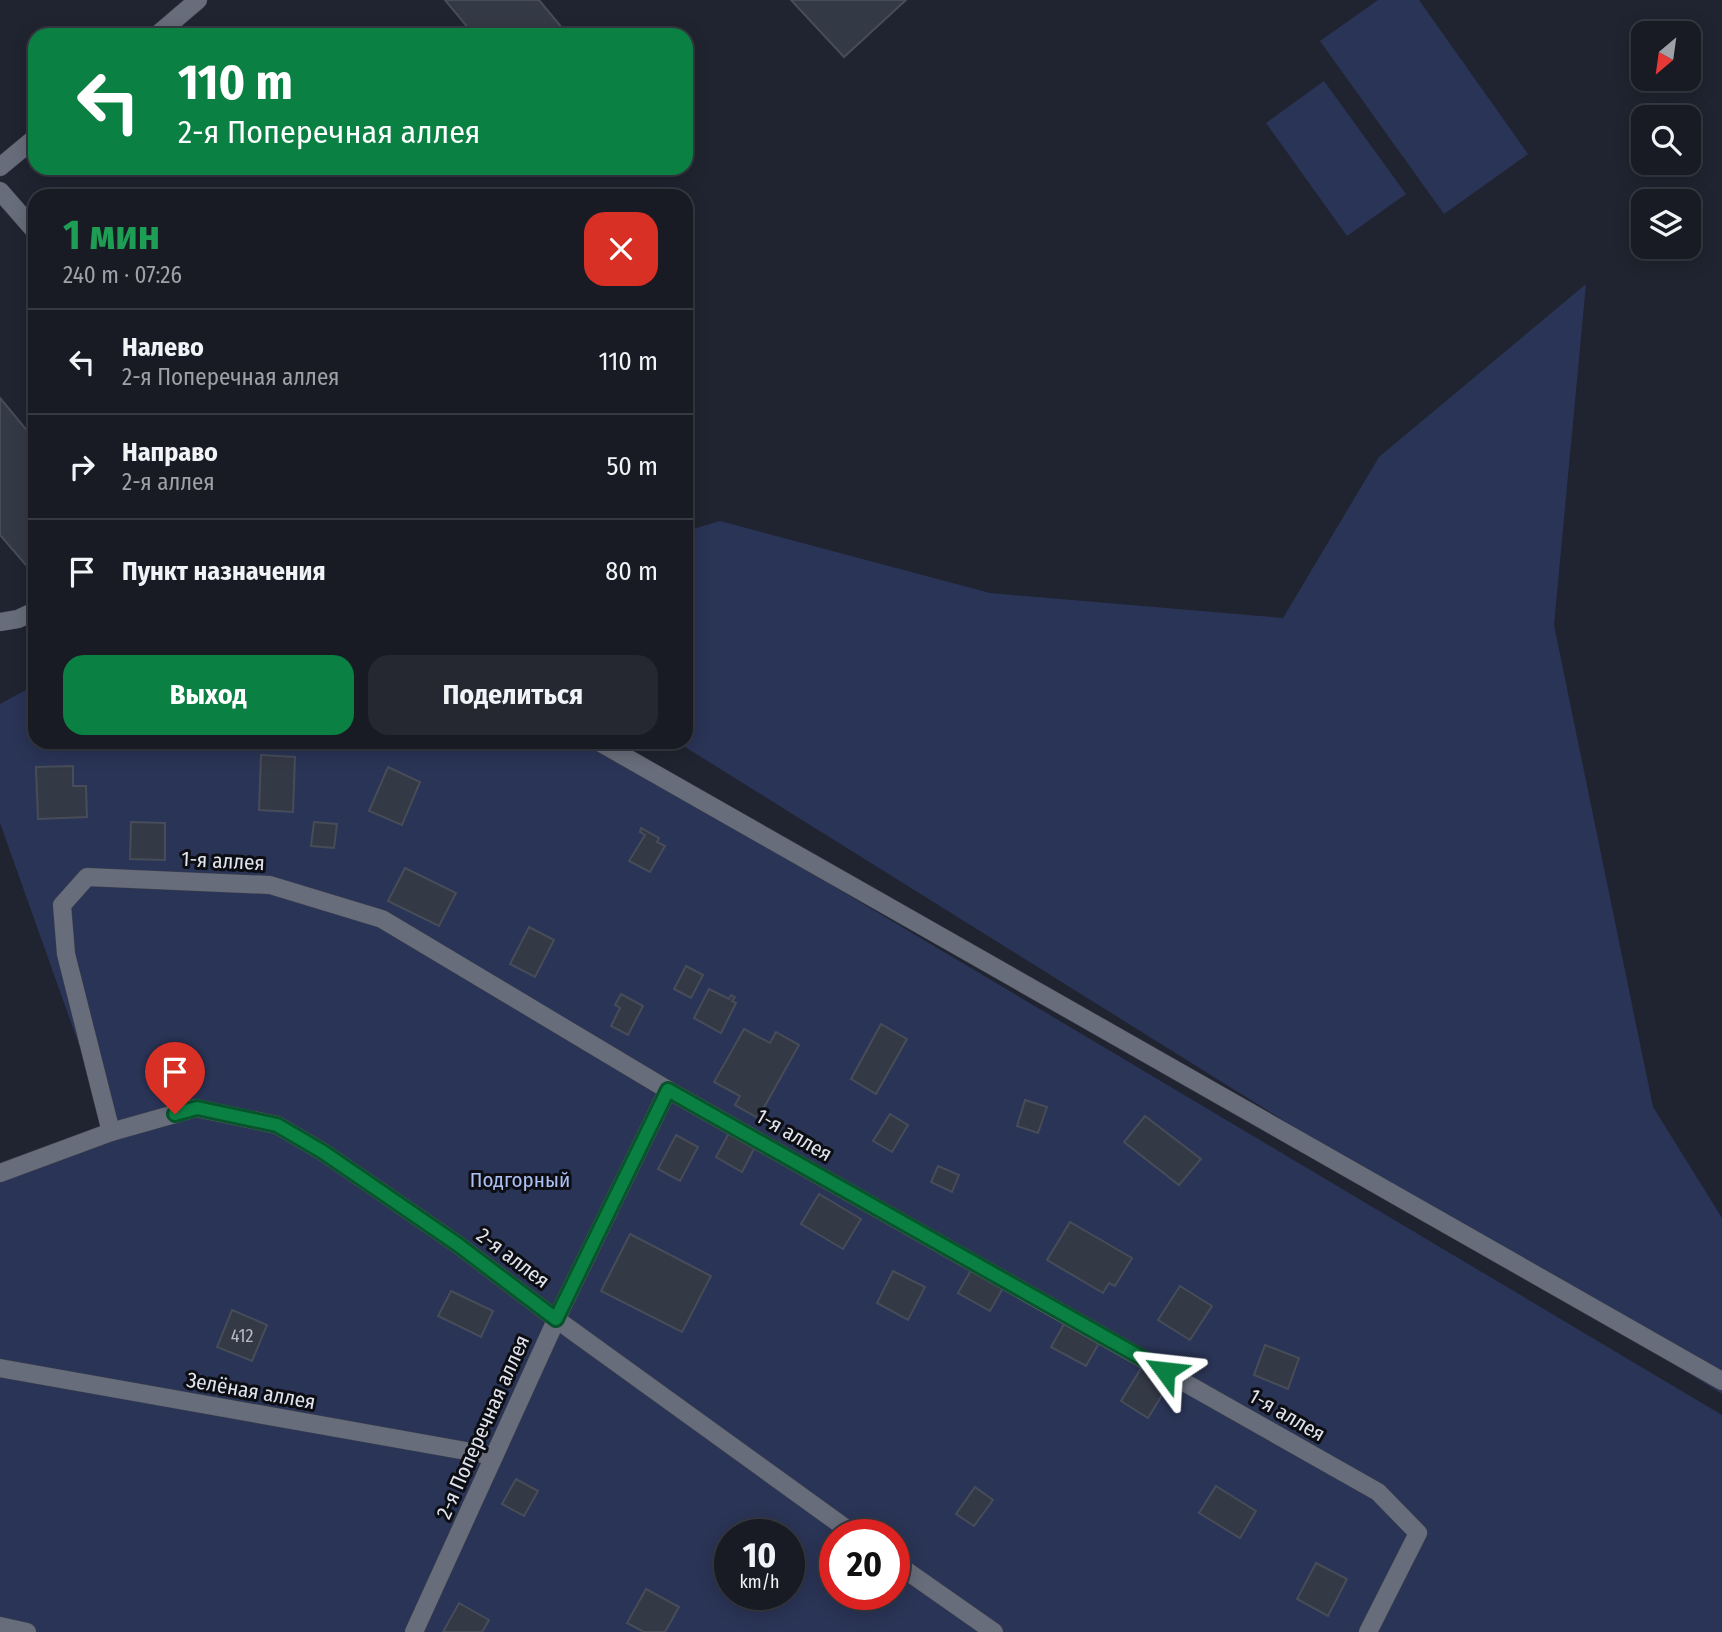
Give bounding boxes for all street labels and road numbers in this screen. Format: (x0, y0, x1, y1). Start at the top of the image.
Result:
street label: 1-я аллея (181, 846, 265, 876)
street label: 1-я аллея (751, 1103, 837, 1167)
street label: 2-я аллея (471, 1222, 555, 1294)
street label: 2-я Поперечная аллея (431, 1331, 535, 1523)
street label: Зелёная аллея (184, 1367, 318, 1415)
street label: 1-я аллея (1244, 1383, 1330, 1447)

